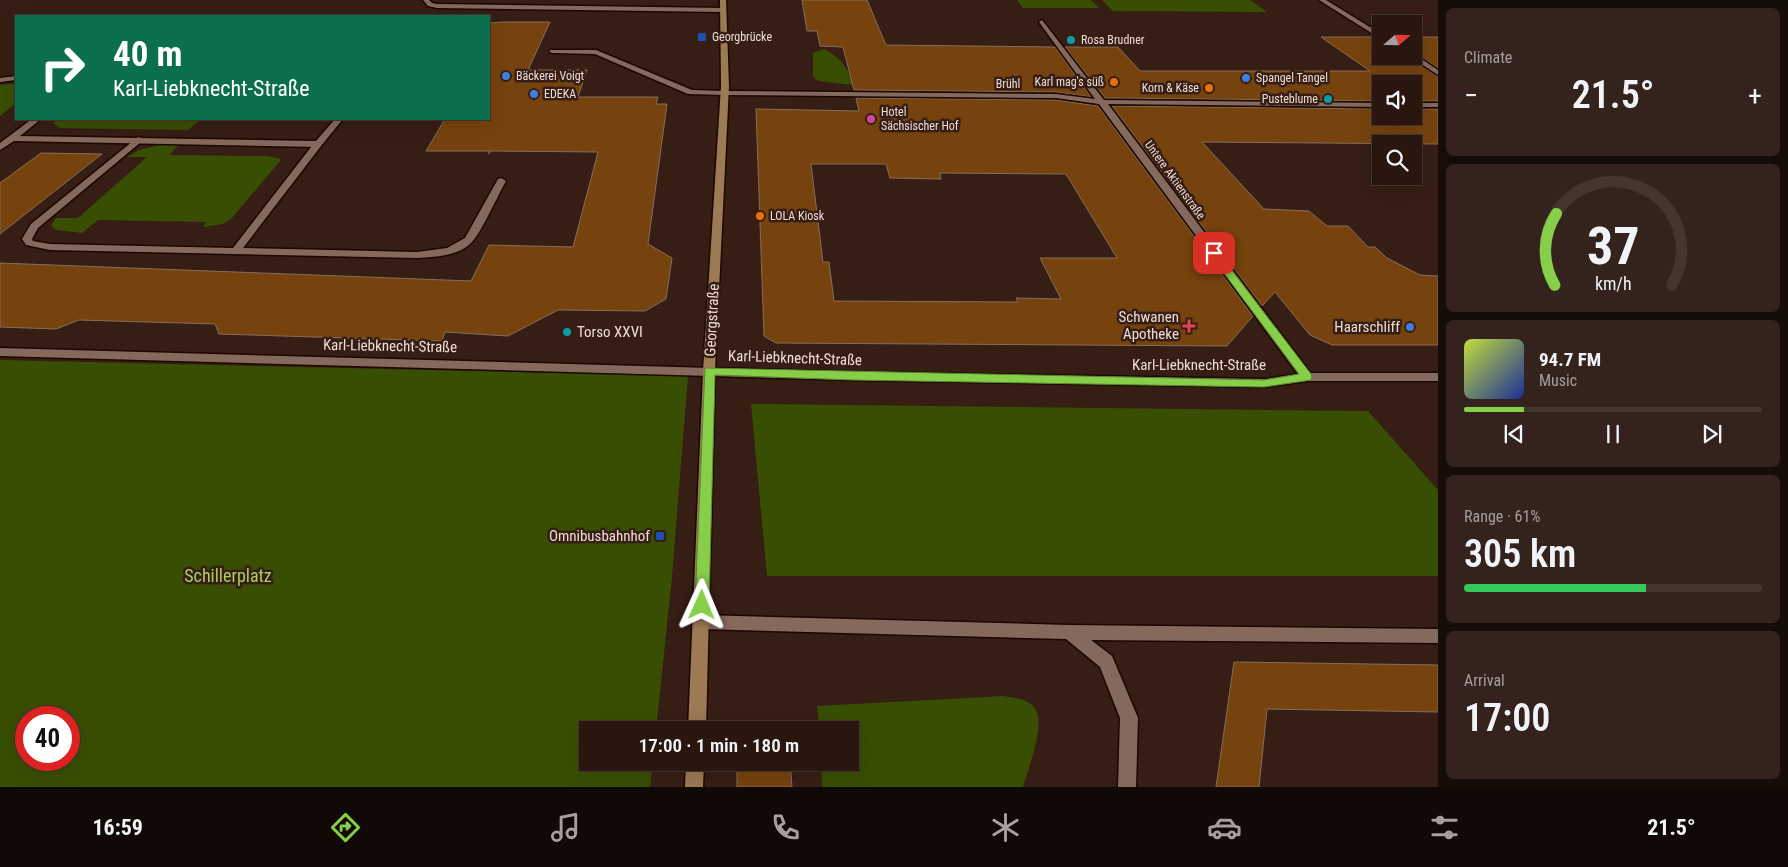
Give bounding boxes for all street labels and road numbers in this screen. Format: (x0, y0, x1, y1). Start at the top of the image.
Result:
street label: Brühl (996, 77, 1020, 91)
street label: Untere Aktienstraße (1142, 138, 1208, 222)
street label: Georgstraße (701, 283, 723, 357)
street label: Karl-Liebknecht-Straße (323, 336, 457, 356)
street label: Karl-Liebknecht-Straße (728, 347, 862, 369)
street label: Karl-Liebknecht-Straße (1132, 356, 1266, 374)

